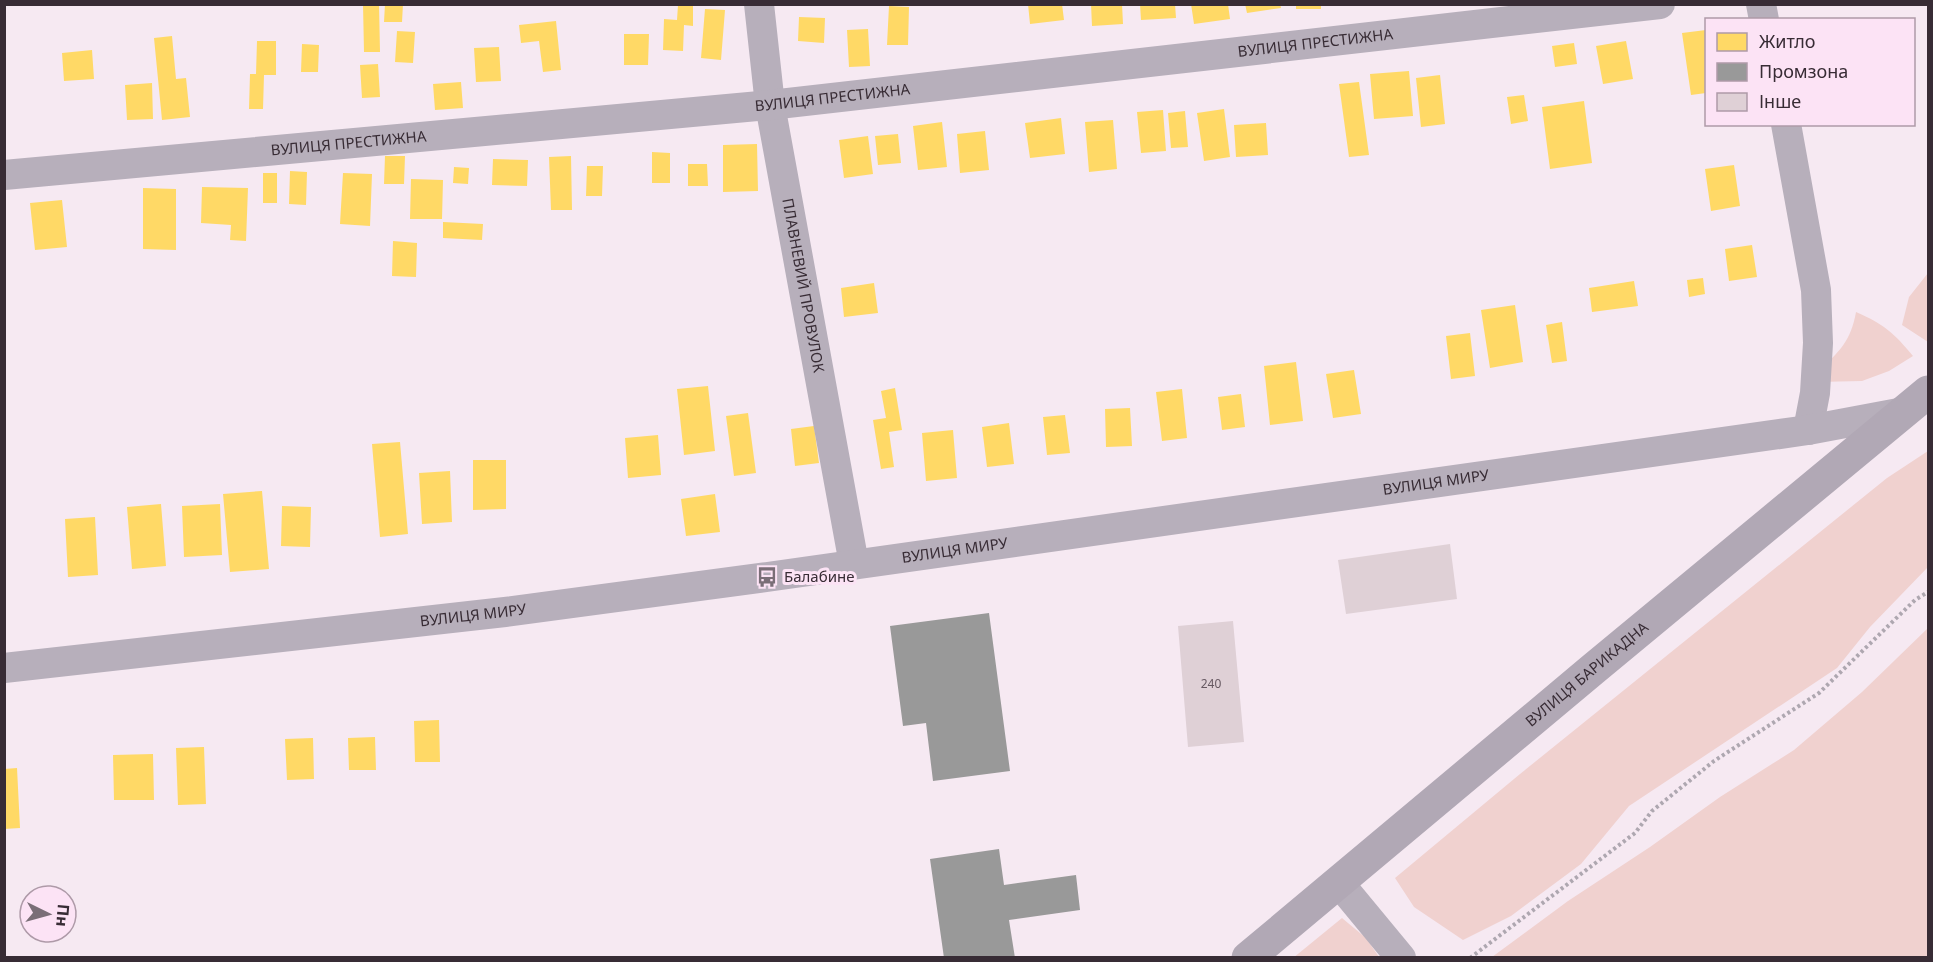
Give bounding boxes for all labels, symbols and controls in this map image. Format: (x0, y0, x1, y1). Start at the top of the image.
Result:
legend (1705, 18, 1915, 126)
street label: ВУЛИЦЯ ПРЕСТИЖНА (1237, 23, 1394, 61)
text: Житло (1759, 29, 1816, 53)
text: Промзона (1759, 59, 1848, 83)
street label: ВУЛИЦЯ ПРЕСТИЖНА (754, 78, 911, 115)
text: Інше (1759, 89, 1801, 113)
street label: ВУЛИЦЯ ПРЕСТИЖНА (270, 125, 428, 160)
street label: ПЛАВНЕВИЙ ПРОВУЛОК (778, 196, 830, 375)
street label: ВУЛИЦЯ МИРУ (1381, 464, 1491, 499)
street label: ВУЛИЦЯ МИРУ (900, 532, 1010, 567)
bus stop icon: Балабине (755, 565, 779, 589)
place label: Балабине (784, 566, 854, 586)
street label: ВУЛИЦЯ МИРУ (419, 598, 528, 630)
street label: ВУЛИЦЯ БАРИКАДНА (1521, 616, 1652, 731)
house number: 240 (1201, 675, 1221, 692)
north arrow (18, 884, 78, 944)
text: Пн (51, 903, 75, 928)

